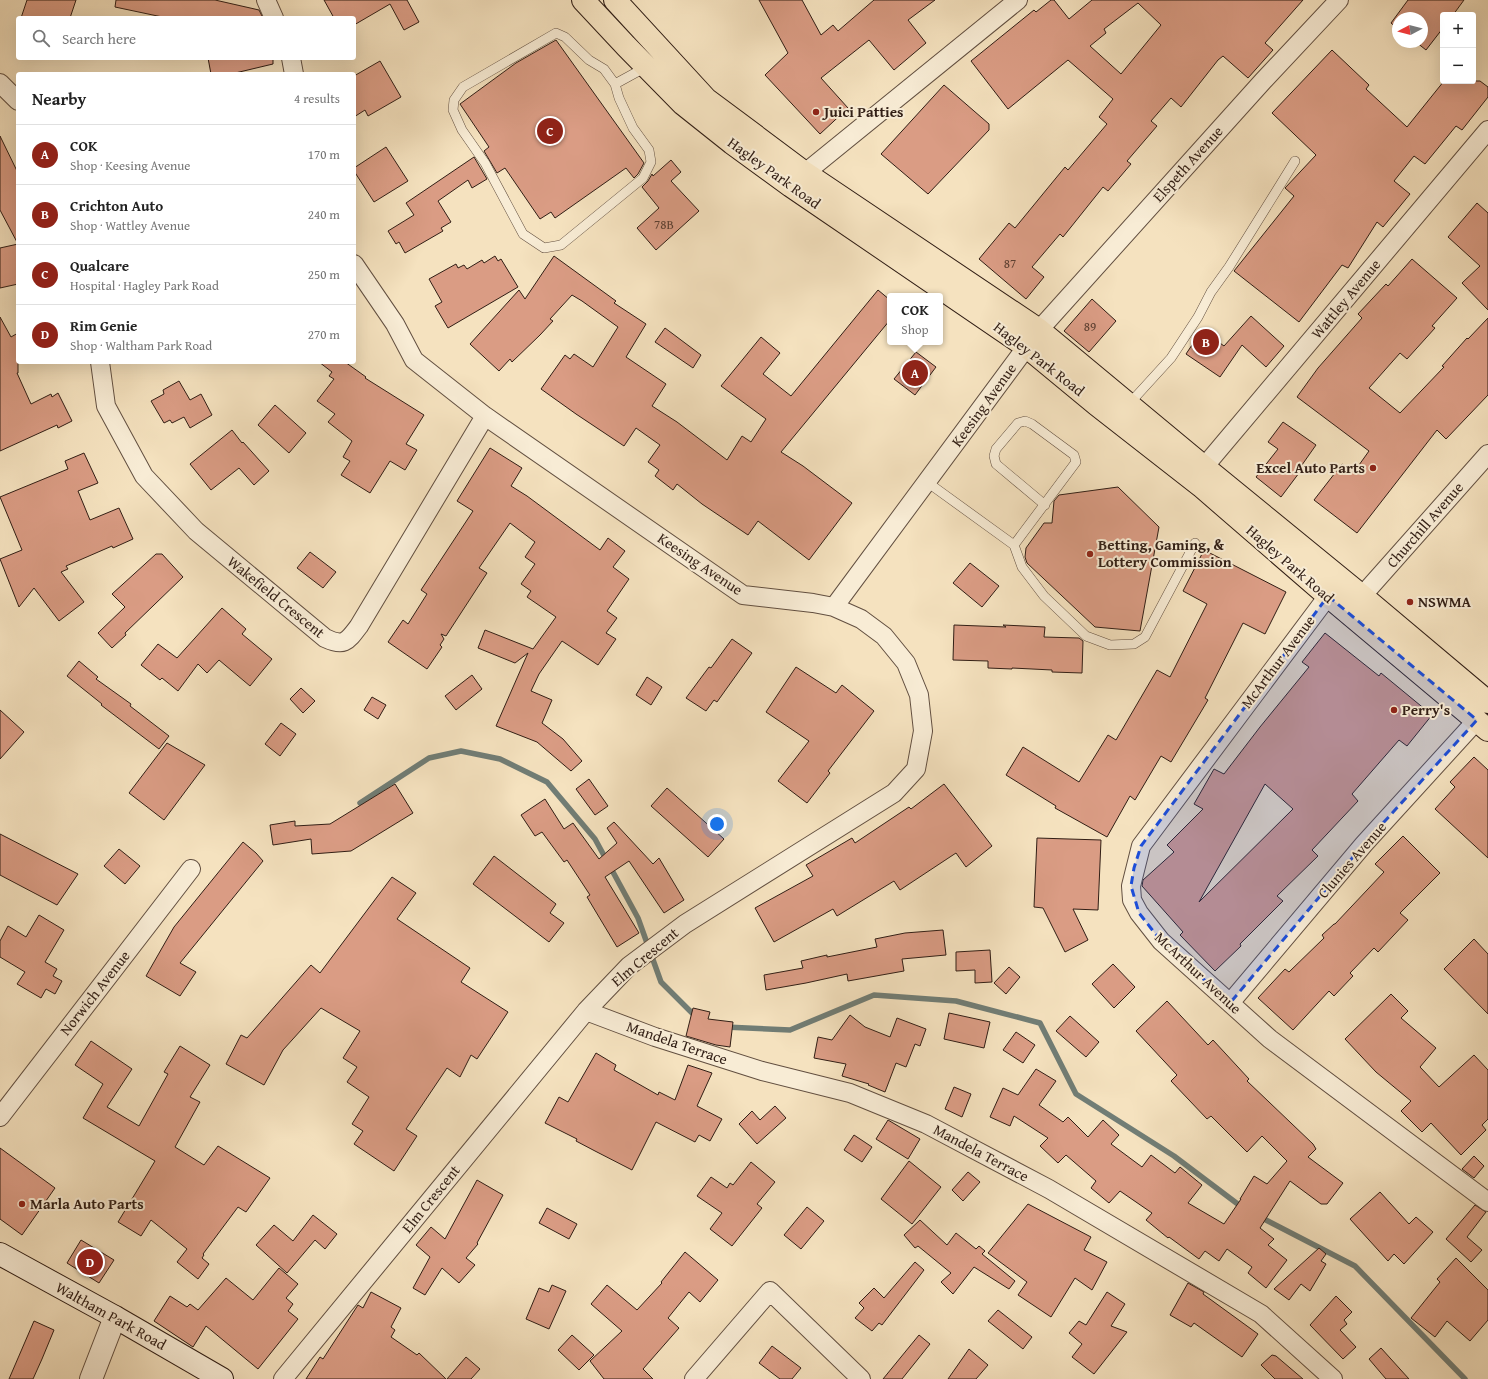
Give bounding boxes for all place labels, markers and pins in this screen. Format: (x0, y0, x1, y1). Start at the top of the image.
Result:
place label: Juici Patties (821, 101, 904, 122)
marker: Juici Patties (811, 107, 821, 117)
pin: C (537, 116, 563, 146)
pin: B (1193, 327, 1219, 357)
pin: A (902, 358, 928, 388)
place label: Excel Auto Parts (1256, 457, 1365, 478)
marker: Excel Auto Parts (1368, 463, 1378, 473)
place label: Betting, Gaming, & Lottery Commission (1098, 534, 1232, 572)
marker: Betting, Gaming, & Lottery Commission (1085, 549, 1095, 559)
place label: NSWMA (1418, 591, 1472, 612)
marker: NSWMA (1405, 597, 1415, 607)
place label: Perry's (1402, 699, 1450, 720)
marker: Perry's (1389, 705, 1399, 715)
place label: Marla Auto Parts (30, 1193, 144, 1214)
marker: Marla Auto Parts (17, 1199, 27, 1209)
pin: D (77, 1247, 103, 1277)

